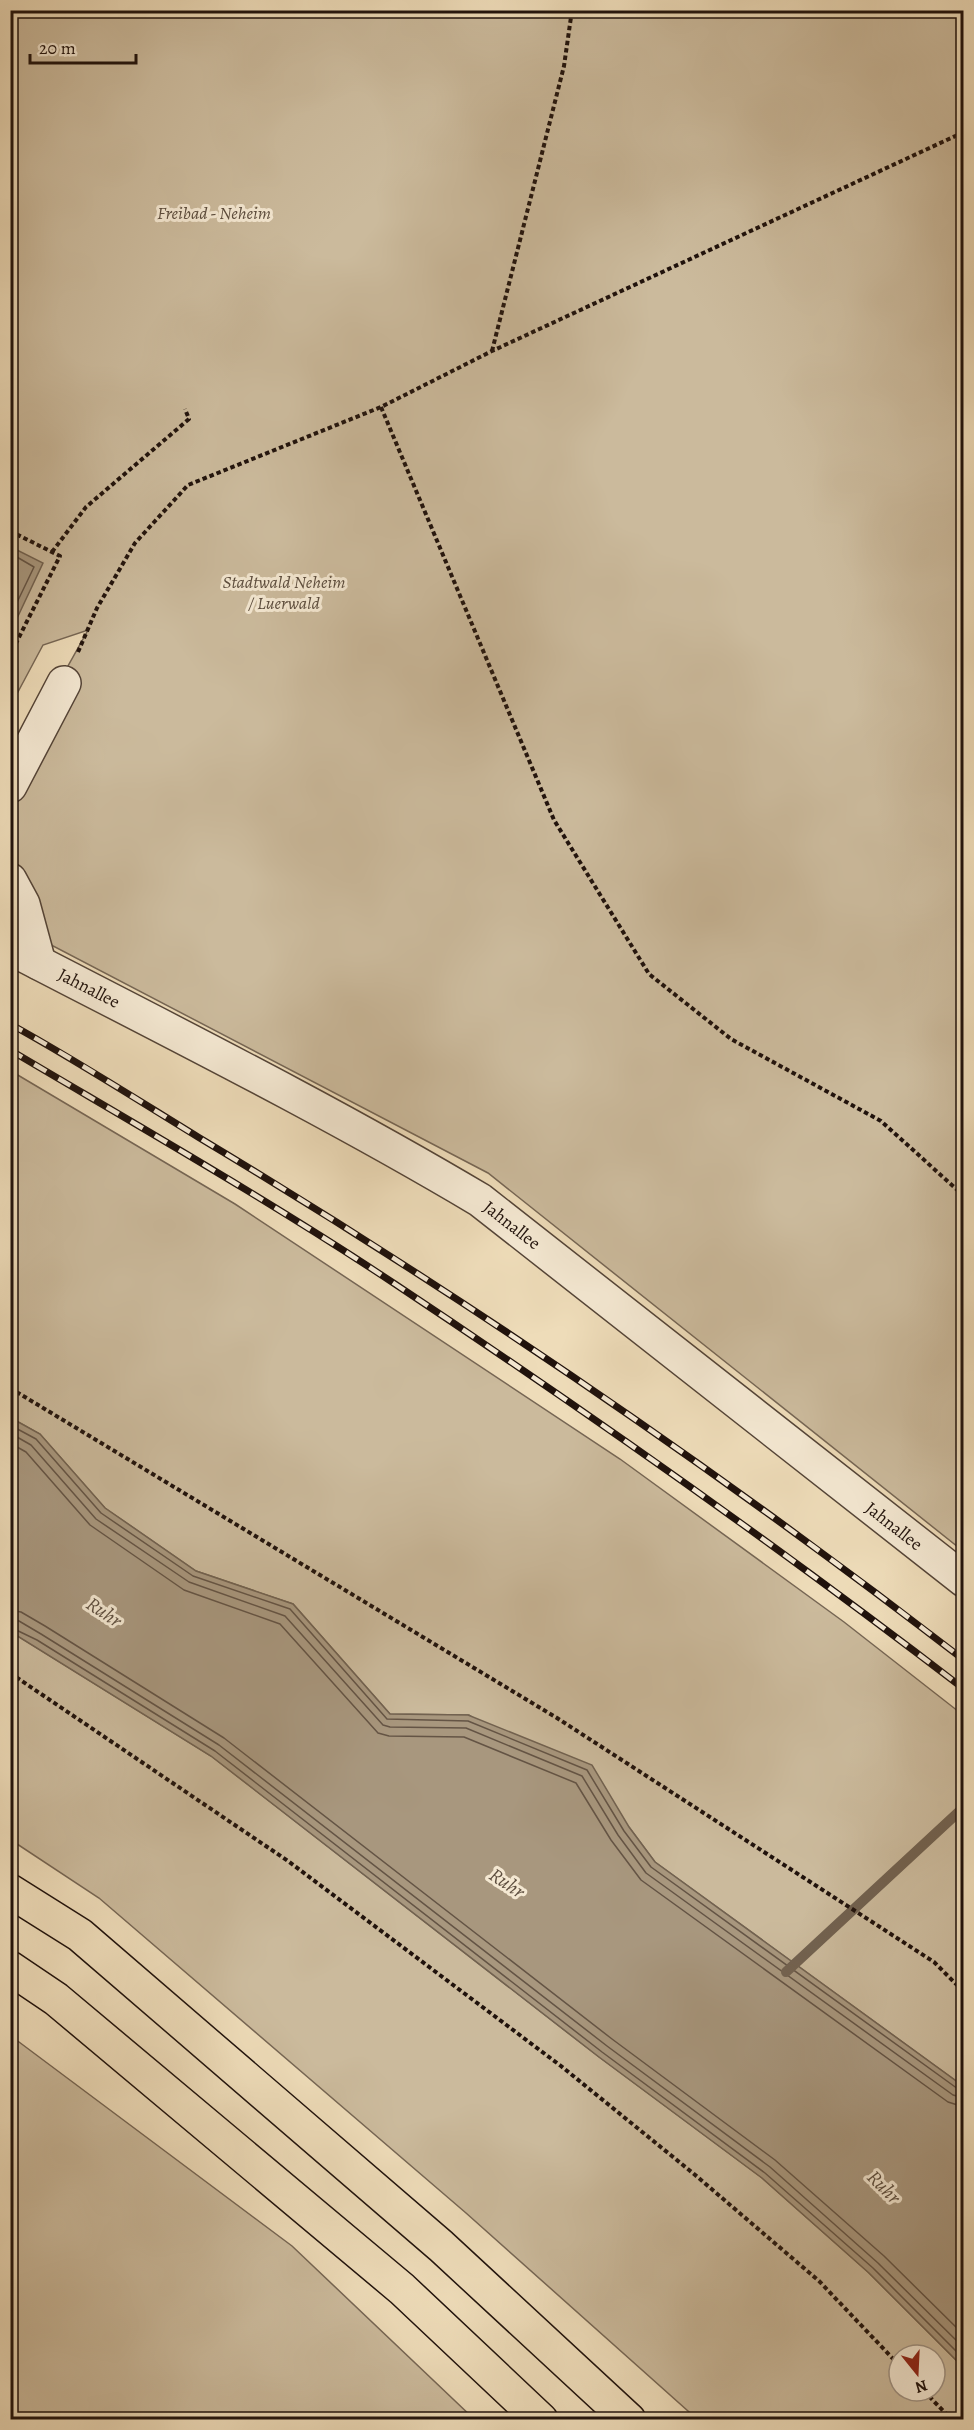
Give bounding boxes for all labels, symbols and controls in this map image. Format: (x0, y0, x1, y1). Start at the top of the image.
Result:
scale bar (30, 27, 136, 65)
text: 20 m (39, 36, 76, 60)
park label: Freibad - Neheim (157, 201, 271, 225)
park label: Stadtwald Neheim / Luerwald (222, 570, 346, 615)
street label: Jahnallee (54, 962, 124, 1014)
street label: Jahnallee (478, 1195, 546, 1255)
street label: Jahnallee (860, 1496, 928, 1556)
water label: Ruhr (81, 1590, 128, 1634)
water label: Ruhr (484, 1861, 531, 1905)
water label: Ruhr (861, 2164, 908, 2211)
north arrow (887, 2343, 947, 2403)
text: N (912, 2374, 930, 2399)

